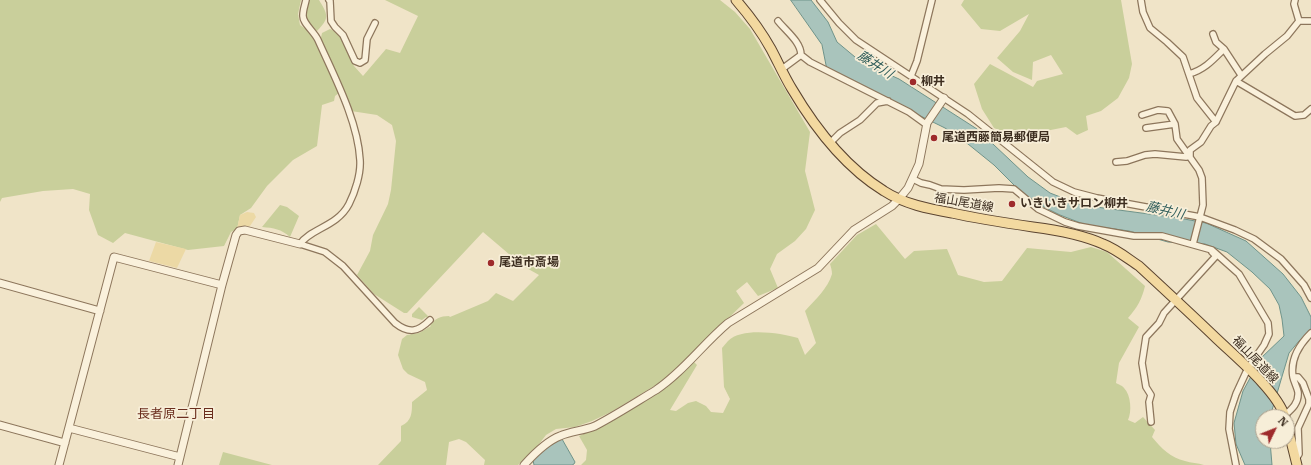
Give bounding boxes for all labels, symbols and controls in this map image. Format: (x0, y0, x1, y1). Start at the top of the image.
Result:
water label: 藤井川 (854, 48, 896, 82)
place label: 柳井 (921, 75, 945, 89)
marker: 柳井 (908, 77, 918, 87)
place label: 尾道西藤簡易郵便局 (942, 131, 1050, 145)
marker: 尾道西藤簡易郵便局 (929, 133, 939, 143)
street label: 福山尾道線 (933, 191, 995, 215)
place label: いきいきサロン柳井 (1020, 197, 1128, 211)
marker: いきいきサロン柳井 (1007, 199, 1017, 209)
water label: 藤井川 (1144, 199, 1186, 223)
place label: 尾道市斎場 (499, 256, 559, 270)
marker: 尾道市斎場 (486, 258, 496, 268)
street label: 福山尾道線 (1229, 333, 1281, 387)
district label: 長者原二丁目 (137, 406, 215, 422)
north arrow (1255, 409, 1295, 449)
text: N (1275, 414, 1291, 429)

